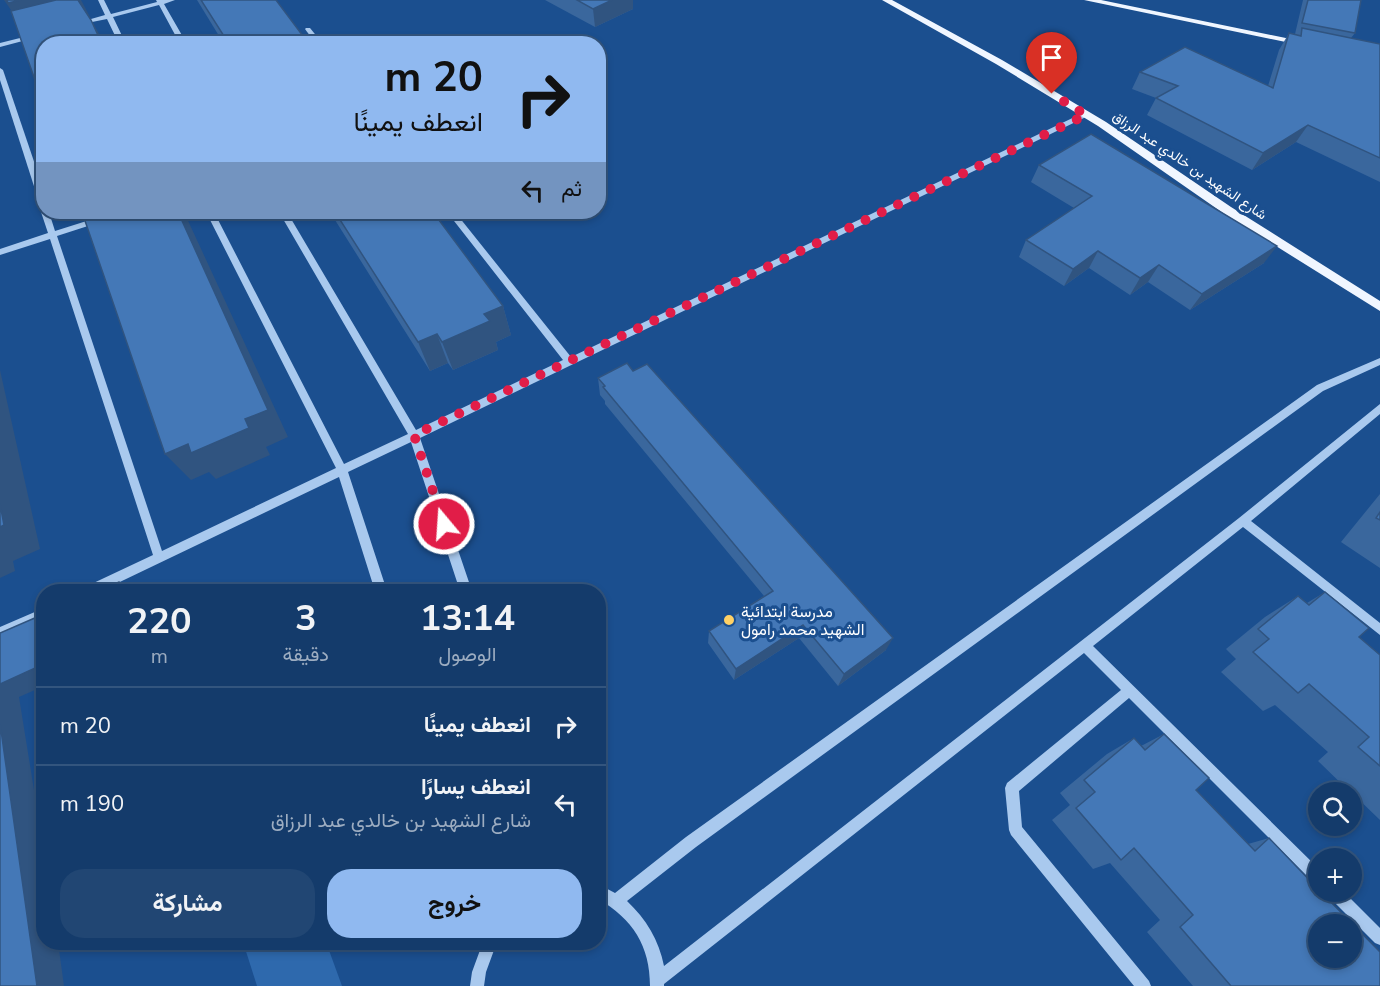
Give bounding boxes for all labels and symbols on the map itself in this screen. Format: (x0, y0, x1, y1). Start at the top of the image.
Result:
pin (1026, 32, 1077, 94)
street label: شارع الشهيد بن خالدي عبد الرزاق (1108, 107, 1271, 226)
position arrow (412, 492, 476, 556)
place label: مدرسة ابتدائية الشهيد محمد رامول (741, 601, 864, 641)
marker: مدرسة ابتدائية الشهيد محمد رامول (722, 613, 736, 627)

